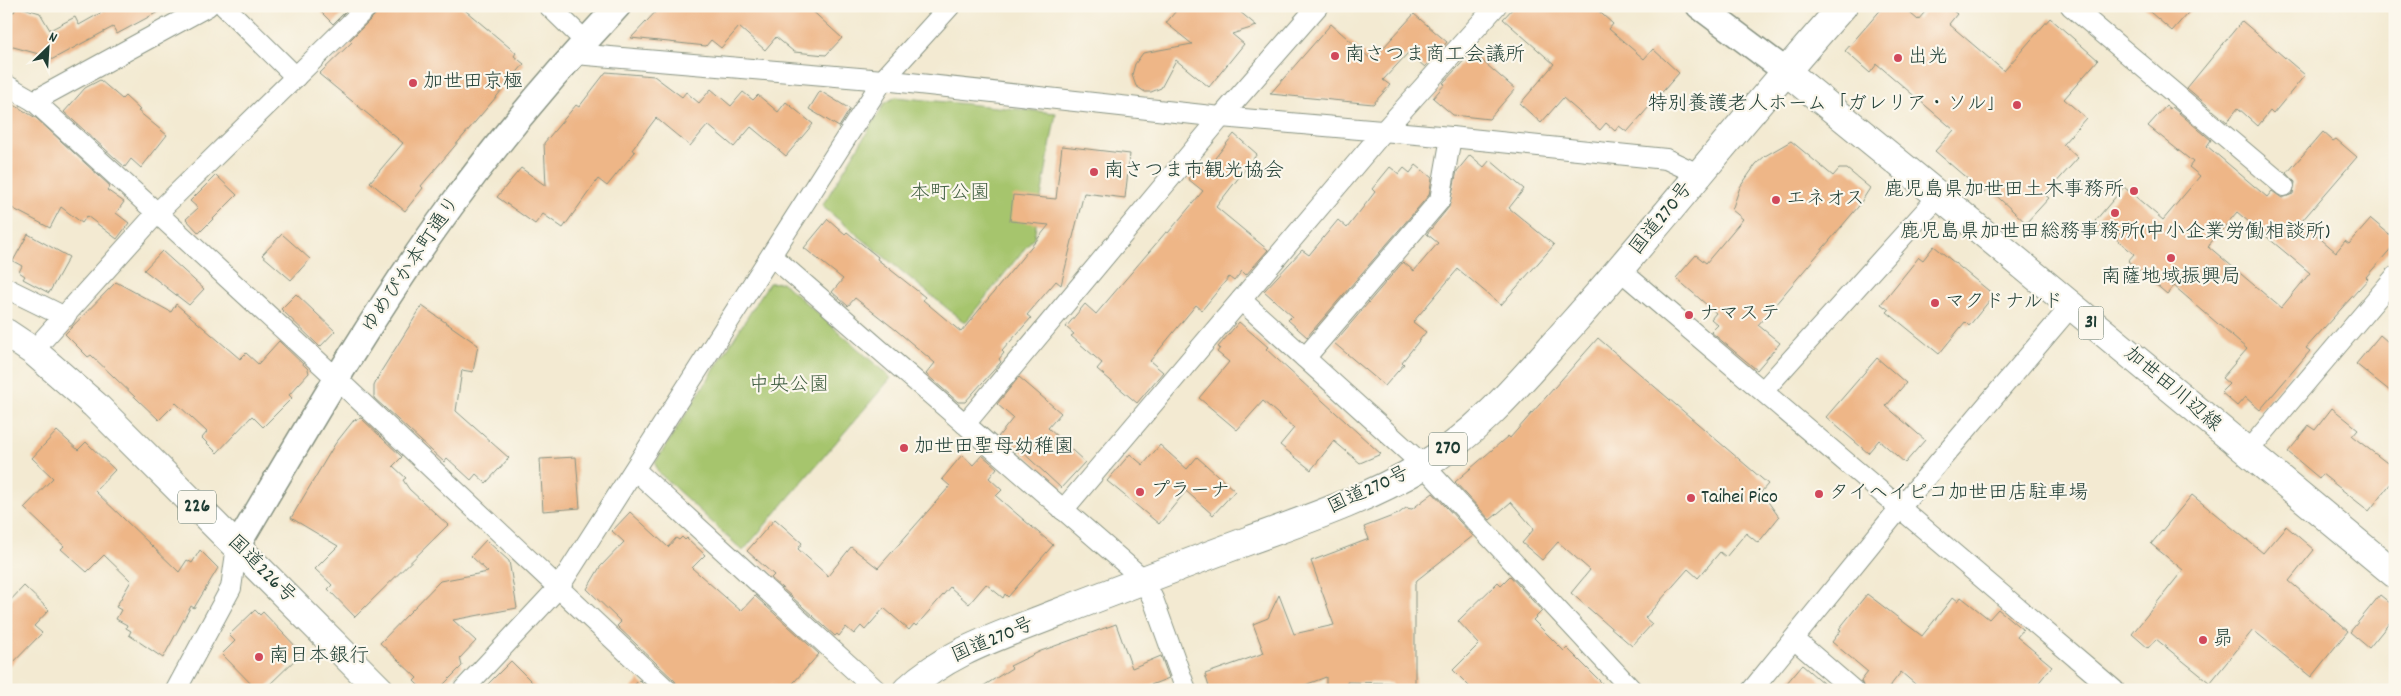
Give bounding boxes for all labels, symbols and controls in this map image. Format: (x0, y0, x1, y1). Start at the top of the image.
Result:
north arrow (22, 22, 72, 72)
text: N (45, 28, 60, 49)
place label: 南さつま商工会議所 (1345, 42, 1525, 70)
place label: 出光 (1908, 44, 1948, 72)
marker: 南さつま商工会議所 (1329, 50, 1341, 62)
marker: 出光 (1892, 52, 1904, 64)
place label: 加世田京極 (423, 69, 523, 97)
marker: 加世田京極 (407, 77, 419, 89)
place label: 特別養護老人ホーム「ガレリア・ソル」 (1648, 91, 2007, 119)
marker: 特別養護老人ホーム「ガレリア・ソル」 (2011, 99, 2023, 111)
place label: 南さつま市観光協会 (1104, 158, 1284, 186)
marker: 南さつま市観光協会 (1088, 166, 1100, 178)
street label: 国道270号 (1624, 176, 1700, 262)
place label: 鹿児島県加世田土木事務所 (1884, 177, 2124, 205)
park label: 本町公園 (910, 180, 990, 208)
marker: 鹿児島県加世田土木事務所 (2128, 185, 2140, 197)
place label: エネオス (1786, 186, 1865, 214)
street label: ゆめぴか本町通り (356, 191, 468, 339)
marker: エネオス (1770, 194, 1782, 206)
marker: 鹿児島県加世田総務事務所(中小企業労働相談所) (2109, 207, 2121, 219)
place label: 鹿児島県加世田総務事務所(中小企業労働相談所) (1900, 219, 2330, 247)
marker: 南薩地域振興局 (2165, 252, 2177, 264)
place label: 南薩地域振興局 (2101, 264, 2241, 292)
place label: マクドナルド (1945, 289, 2063, 317)
marker: マクドナルド (1929, 297, 1941, 309)
place label: ナマステ (1699, 301, 1780, 329)
road number: 31 (2078, 306, 2104, 339)
marker: ナマステ (1683, 309, 1695, 321)
street label: 加世田川辺線 (2117, 341, 2227, 439)
park label: 中央公園 (749, 372, 829, 400)
road number: 270 (1429, 432, 1467, 466)
place label: 加世田聖母幼稚園 (914, 434, 1074, 462)
marker: 加世田聖母幼稚園 (898, 442, 910, 454)
street label: 国道270号 (1324, 460, 1414, 522)
place label: プラーナ (1150, 478, 1230, 506)
place label: タイヘイピコ加世田店駐車場 (1829, 480, 2088, 508)
place label: Taihei Pico (1701, 484, 1778, 512)
marker: プラーナ (1134, 486, 1146, 498)
marker: タイヘイピコ加世田店駐車場 (1813, 488, 1825, 500)
road number: 226 (178, 491, 216, 524)
marker: Taihei Pico (1685, 492, 1697, 504)
street label: 国道226号 (220, 529, 302, 611)
street label: 国道270号 (947, 611, 1039, 671)
place label: 昴 (2213, 626, 2233, 654)
marker: 昴 (2197, 634, 2209, 646)
place label: 南日本銀行 (269, 643, 369, 671)
marker: 南日本銀行 (253, 651, 265, 663)

